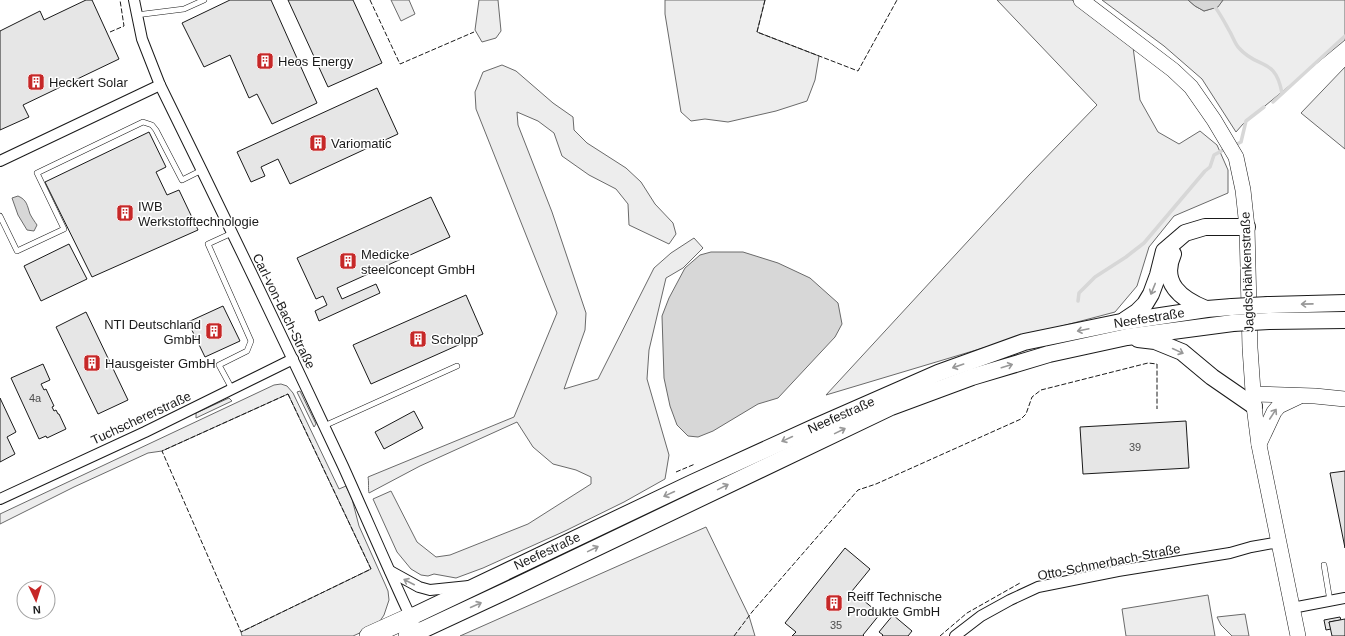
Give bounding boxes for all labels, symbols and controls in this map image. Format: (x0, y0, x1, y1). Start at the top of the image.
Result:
building icon: Heos Energy (255, 51, 275, 71)
place label: Heos Energy (278, 54, 354, 69)
building icon: Heckert Solar (26, 72, 46, 92)
place label: Heckert Solar (49, 75, 128, 90)
building icon: Variomatic (308, 133, 328, 153)
place label: Variomatic (331, 136, 392, 151)
place label: IWB Werkstofftechnologie (138, 199, 259, 229)
building icon: IWB Werkstofftechnologie (115, 203, 135, 223)
street label: Jagdschänkenstraße (1237, 211, 1257, 333)
place label: Medicke steelconcept GmbH (361, 247, 475, 277)
street label: Carl-von-Bach-Straße (250, 251, 318, 371)
building icon: Medicke steelconcept GmbH (338, 251, 358, 271)
one-way arrow (1148, 283, 1156, 295)
one-way arrow (1301, 300, 1314, 308)
street label: Neefestraße (1112, 305, 1186, 331)
place label: NTI Deutschland GmbH (104, 317, 201, 347)
building icon: NTI Deutschland GmbH (204, 321, 224, 341)
one-way arrow (1077, 326, 1090, 334)
building icon: Scholpp (408, 329, 428, 349)
place label: Scholpp (431, 332, 478, 347)
one-way arrow (1171, 348, 1183, 355)
building icon: Hausgeister GmbH (82, 353, 102, 373)
place label: Hausgeister GmbH (105, 356, 216, 371)
one-way arrow (953, 362, 965, 370)
one-way arrow (1000, 362, 1013, 369)
street label: Tuchschererstraße (89, 388, 193, 448)
house number: 4a (29, 392, 42, 404)
street label: Neefestraße (805, 394, 877, 436)
one-way arrow (1269, 409, 1277, 420)
one-way arrow (834, 427, 846, 434)
one-way arrow (782, 436, 794, 443)
house number: 39 (1129, 441, 1141, 453)
one-way arrow (717, 483, 729, 490)
one-way arrow (664, 491, 676, 498)
street label: Neefestraße (511, 529, 583, 573)
street label: Otto-Schmerbach-Straße (1036, 541, 1182, 583)
one-way arrow (587, 545, 599, 552)
one-way arrow (404, 578, 416, 586)
north arrow (16, 580, 56, 620)
place label: Reiff Technische Produkte GmbH (847, 589, 942, 619)
building icon: Reiff Technische Produkte GmbH (824, 593, 844, 613)
one-way arrow (469, 601, 481, 608)
text: N (32, 604, 41, 616)
house number: 35 (830, 619, 842, 631)

